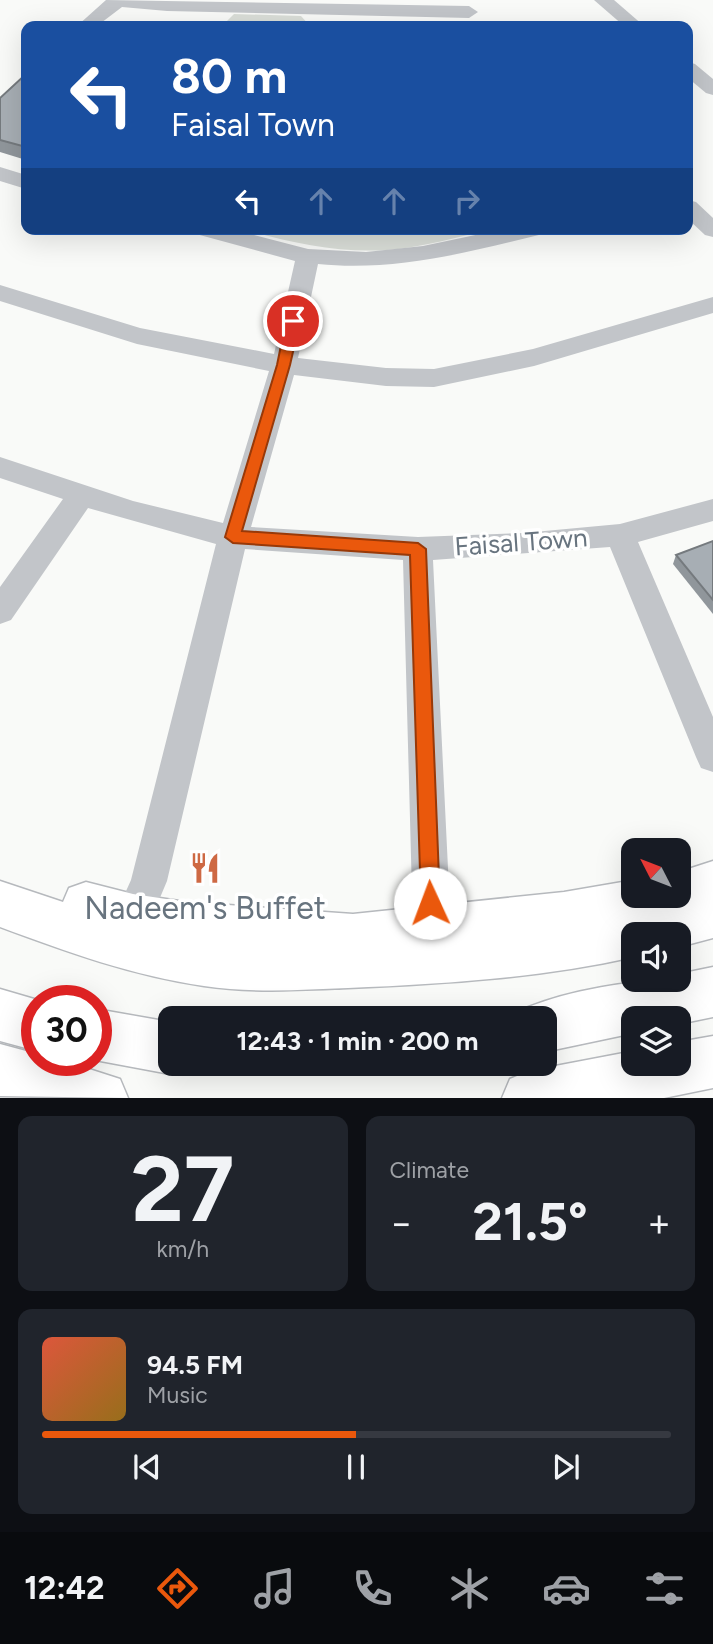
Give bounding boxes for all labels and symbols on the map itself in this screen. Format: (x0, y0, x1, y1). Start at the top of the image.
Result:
pin (263, 291, 323, 351)
street label: Faisal Town (453, 521, 589, 563)
north arrow (621, 838, 691, 908)
restaurant icon: Nadeem's Buffet (188, 851, 222, 885)
position arrow (393, 866, 467, 940)
place label: Nadeem's Buffet (84, 889, 326, 927)
speed limit sign: 30 (21, 985, 112, 1076)

